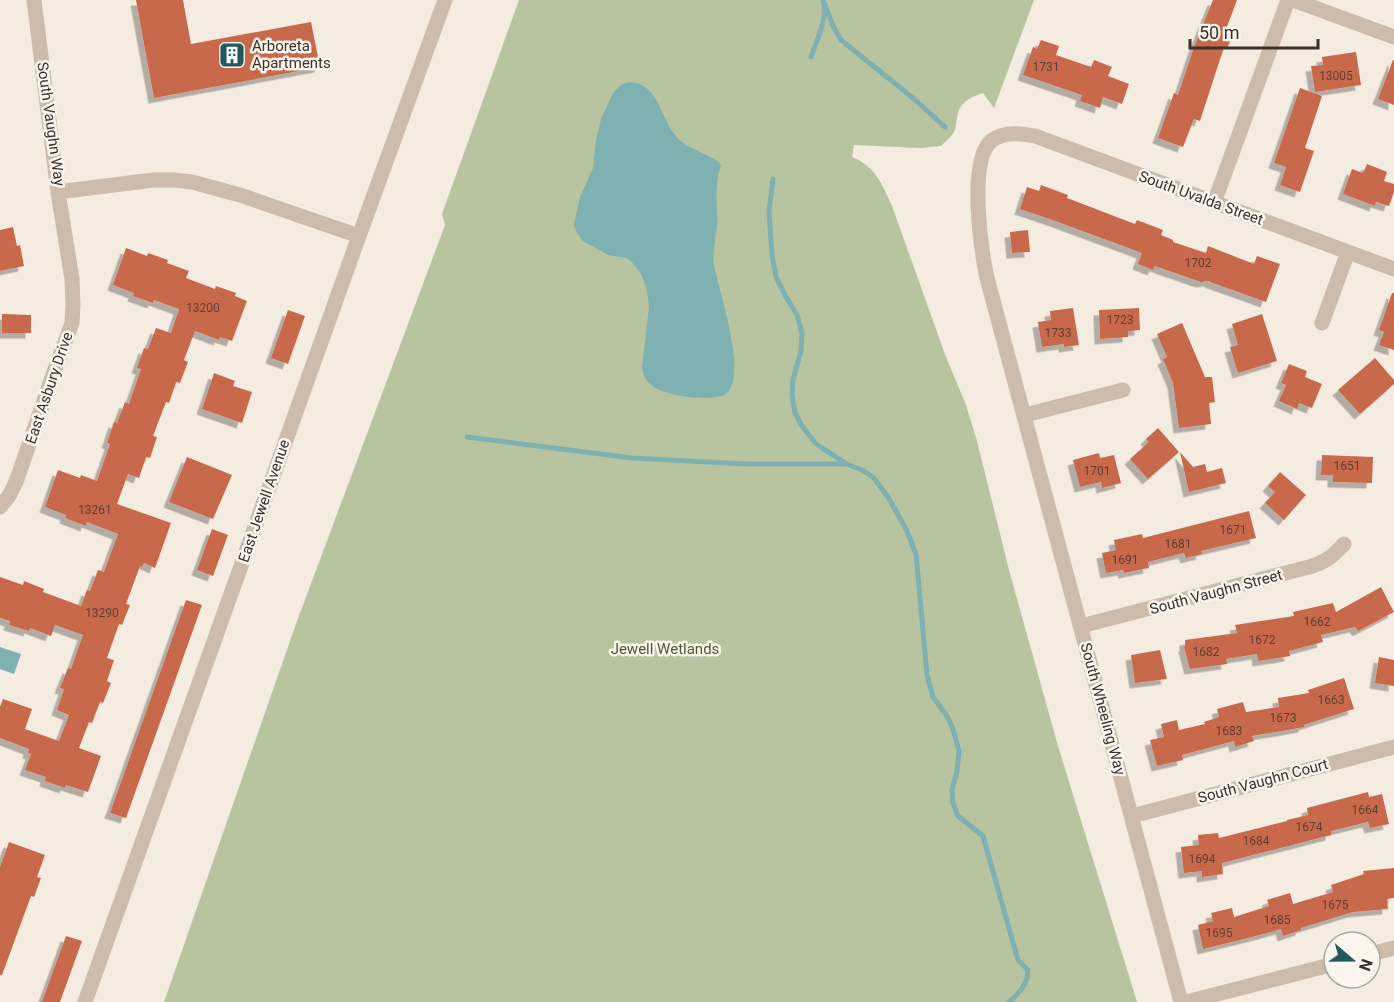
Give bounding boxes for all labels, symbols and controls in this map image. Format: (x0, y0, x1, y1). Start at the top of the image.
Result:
scale bar (1190, 12, 1318, 50)
text: 50 m (1199, 22, 1239, 43)
place label: Arboreta Apartments (252, 37, 331, 72)
building icon: Arboreta Apartments (217, 40, 247, 70)
house number: 1731 (1033, 60, 1059, 74)
street label: South Vaughn Way (33, 61, 69, 187)
house number: 13005 (1319, 69, 1353, 83)
street label: South Uvalda Street (1136, 167, 1266, 229)
house number: 1702 (1185, 256, 1212, 270)
house number: 13200 (186, 301, 220, 315)
house number: 1723 (1107, 313, 1133, 327)
house number: 1733 (1045, 326, 1071, 340)
street label: East Asbury Drive (21, 330, 77, 446)
street label: East Jewell Avenue (235, 437, 293, 565)
house number: 1651 (1334, 459, 1360, 473)
house number: 1701 (1084, 464, 1110, 478)
house number: 13261 (78, 503, 112, 517)
house number: 1671 (1220, 523, 1246, 537)
house number: 1681 (1165, 537, 1191, 551)
house number: 1691 (1112, 553, 1138, 567)
street label: South Vaughn Street (1148, 566, 1284, 618)
house number: 13290 (85, 606, 119, 620)
house number: 1662 (1304, 615, 1331, 629)
house number: 1672 (1249, 633, 1276, 647)
park label: Jewell Wetlands (611, 640, 719, 658)
street label: South Wheeling Way (1077, 641, 1129, 777)
house number: 1682 (1193, 645, 1220, 659)
house number: 1663 (1318, 693, 1344, 707)
house number: 1673 (1270, 711, 1296, 725)
house number: 1683 (1216, 724, 1242, 738)
street label: South Vaughn Court (1196, 755, 1330, 807)
house number: 1664 (1352, 803, 1379, 817)
house number: 1674 (1296, 820, 1323, 834)
house number: 1684 (1243, 834, 1270, 848)
house number: 1694 (1189, 852, 1216, 866)
house number: 1675 (1322, 898, 1349, 912)
house number: 1685 (1264, 913, 1291, 927)
house number: 1695 (1206, 926, 1233, 940)
north arrow (1322, 930, 1382, 990)
text: N (1355, 956, 1376, 974)

